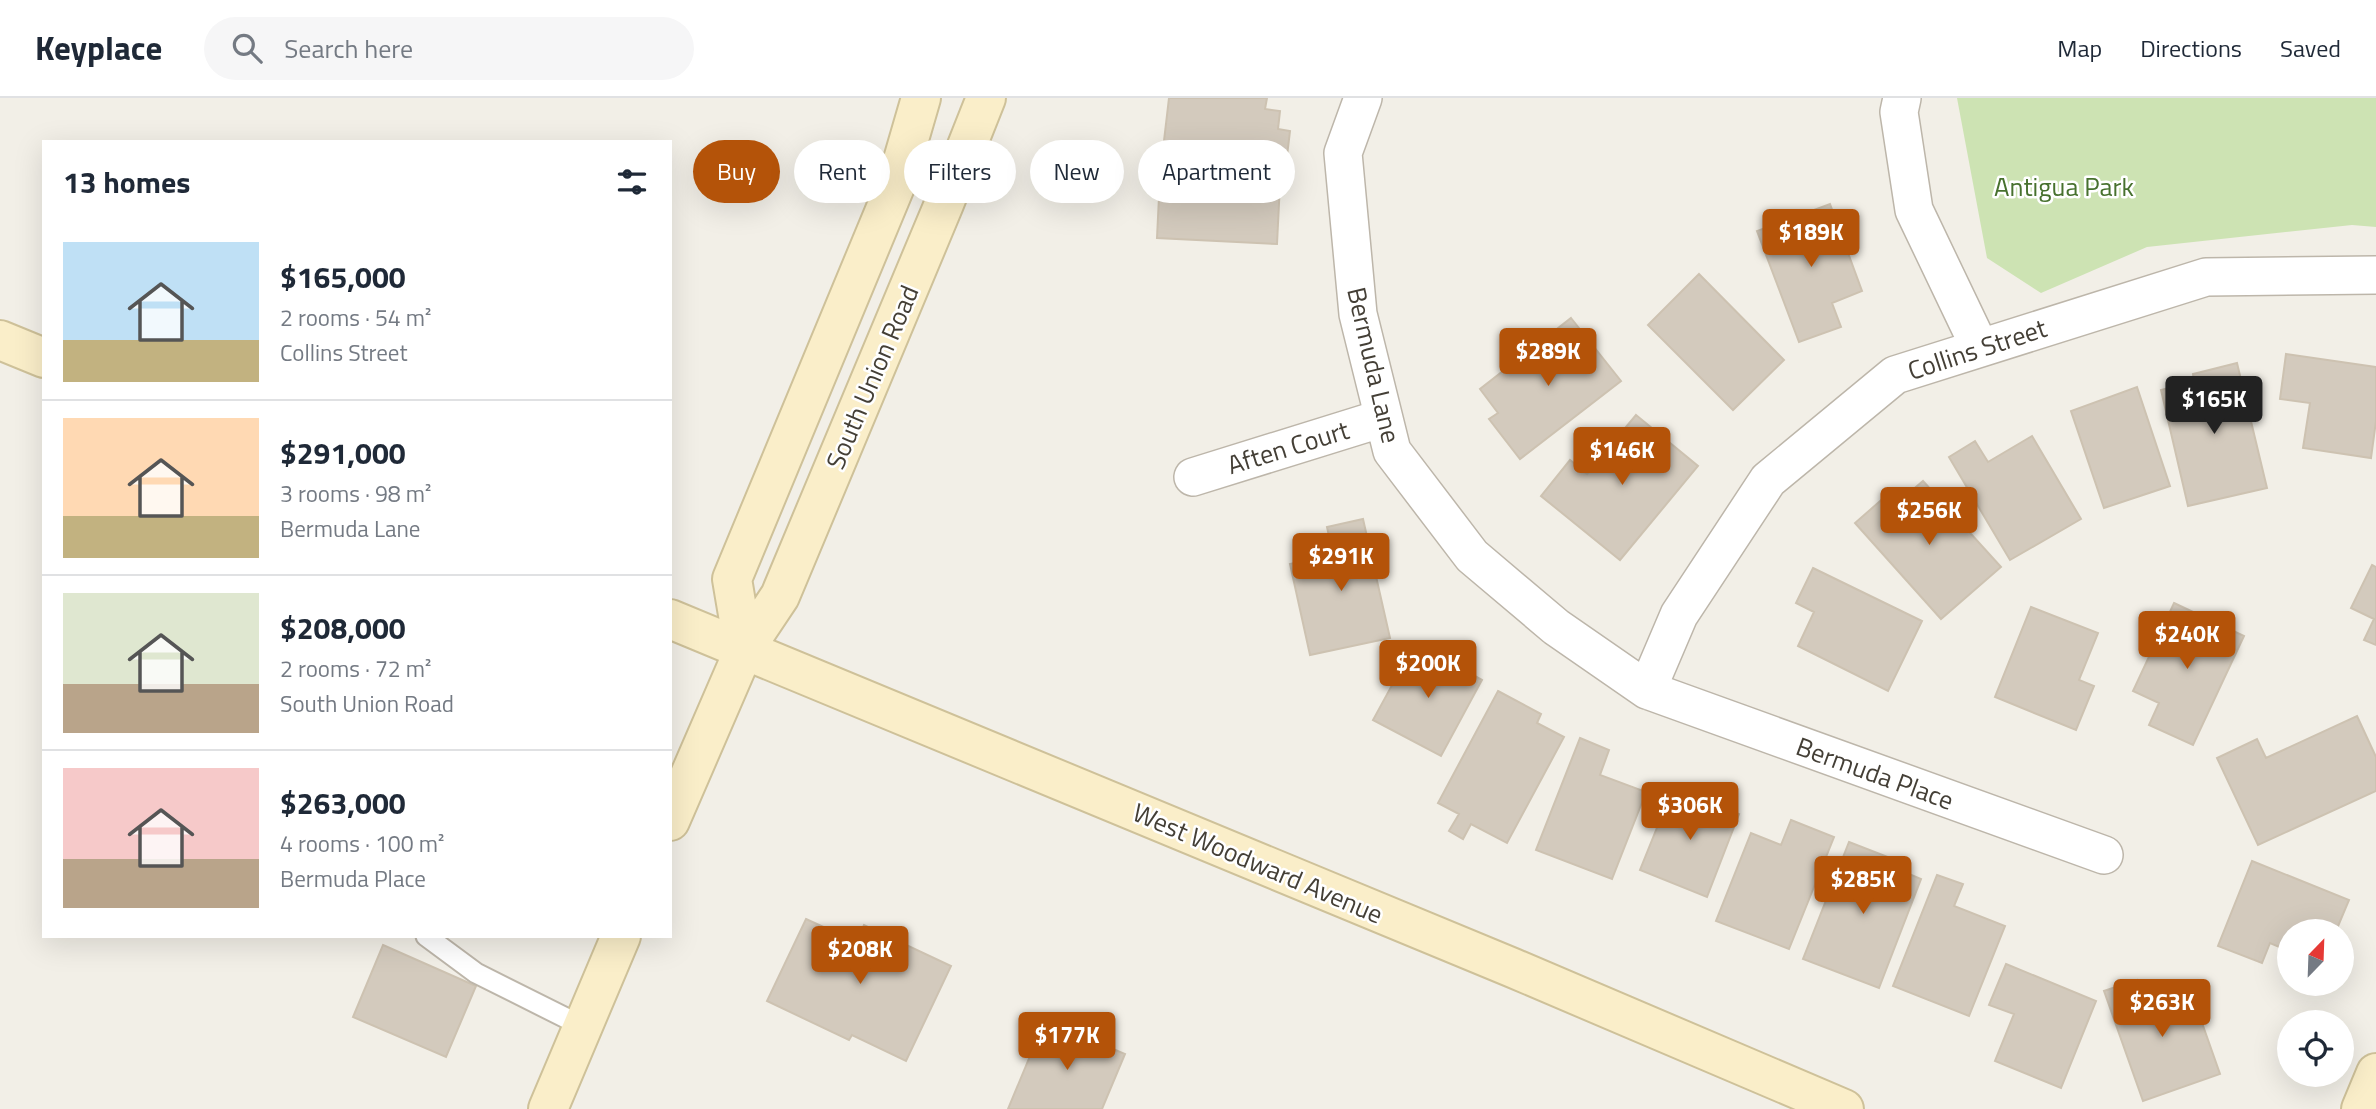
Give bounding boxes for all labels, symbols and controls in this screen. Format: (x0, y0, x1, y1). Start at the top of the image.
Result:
search box (204, 17, 694, 80)
text: Keyplace (35, 23, 162, 73)
icon: search (228, 29, 266, 67)
text: Search here (284, 29, 413, 68)
text: Map (2057, 30, 2102, 66)
text: Directions (2140, 30, 2242, 66)
text: Saved (2280, 30, 2341, 66)
chip: Buy (693, 140, 780, 203)
chip: Rent (794, 140, 890, 203)
chip: Filters (904, 140, 1016, 203)
chip: New (1030, 140, 1124, 203)
chip: Apartment (1138, 140, 1295, 203)
text: 13 homes (63, 159, 190, 205)
icon: filters (613, 163, 651, 201)
park label: Antigua Park (1994, 167, 2134, 206)
pin: $189K (1762, 209, 1860, 269)
text: $189K (1778, 214, 1844, 249)
text: $165,000 (280, 254, 406, 300)
icon: home (119, 270, 203, 354)
street label: South Union Road (816, 279, 928, 475)
street label: Bermuda Lane (1337, 283, 1411, 447)
text: 2 rooms · 54 m² (280, 300, 431, 335)
street label: Collins Street (1902, 308, 2052, 390)
pin: $289K (1499, 328, 1597, 388)
text: $289K (1515, 333, 1581, 368)
text: Collins Street (280, 335, 408, 370)
pin: $165K (2165, 376, 2263, 436)
text: $165K (2181, 381, 2247, 416)
street label: Aften Court (1222, 410, 1354, 484)
pin: $146K (1573, 428, 1671, 487)
text: $291,000 (280, 430, 406, 476)
text: $146K (1589, 432, 1655, 467)
icon: home (119, 446, 203, 530)
text: 3 rooms · 98 m² (280, 476, 431, 511)
pin: $256K (1880, 488, 1978, 547)
text: $256K (1896, 492, 1962, 527)
text: Bermuda Lane (280, 511, 420, 546)
pin: $291K (1292, 533, 1390, 593)
text: $291K (1308, 538, 1374, 573)
text: $208,000 (280, 605, 406, 651)
pin: $240K (2138, 612, 2236, 671)
text: $240K (2154, 616, 2220, 651)
icon: home (119, 621, 203, 705)
pin: $200K (1379, 640, 1477, 700)
text: $200K (1395, 645, 1461, 680)
text: 2 rooms · 72 m² (280, 651, 431, 686)
text: South Union Road (280, 686, 454, 721)
street label: Bermuda Place (1791, 726, 1959, 820)
text: $263,000 (280, 780, 406, 826)
pin: $306K (1641, 782, 1739, 842)
text: $306K (1657, 787, 1723, 822)
street label: West Woodward Avenue (1127, 793, 1389, 933)
icon: home (119, 796, 203, 880)
text: 4 rooms · 100 m² (280, 826, 444, 861)
pin: $285K (1814, 856, 1912, 916)
text: Bermuda Place (280, 861, 426, 896)
text: $285K (1830, 861, 1896, 896)
north arrow (2277, 919, 2354, 996)
map controls (2277, 919, 2354, 1087)
pin: $208K (811, 926, 909, 986)
text: $208K (827, 931, 893, 966)
pin: $263K (2113, 979, 2211, 1039)
text: $263K (2129, 984, 2195, 1019)
button: locate (2277, 1010, 2354, 1087)
pin: $177K (1018, 1012, 1116, 1072)
text: $177K (1034, 1017, 1100, 1052)

